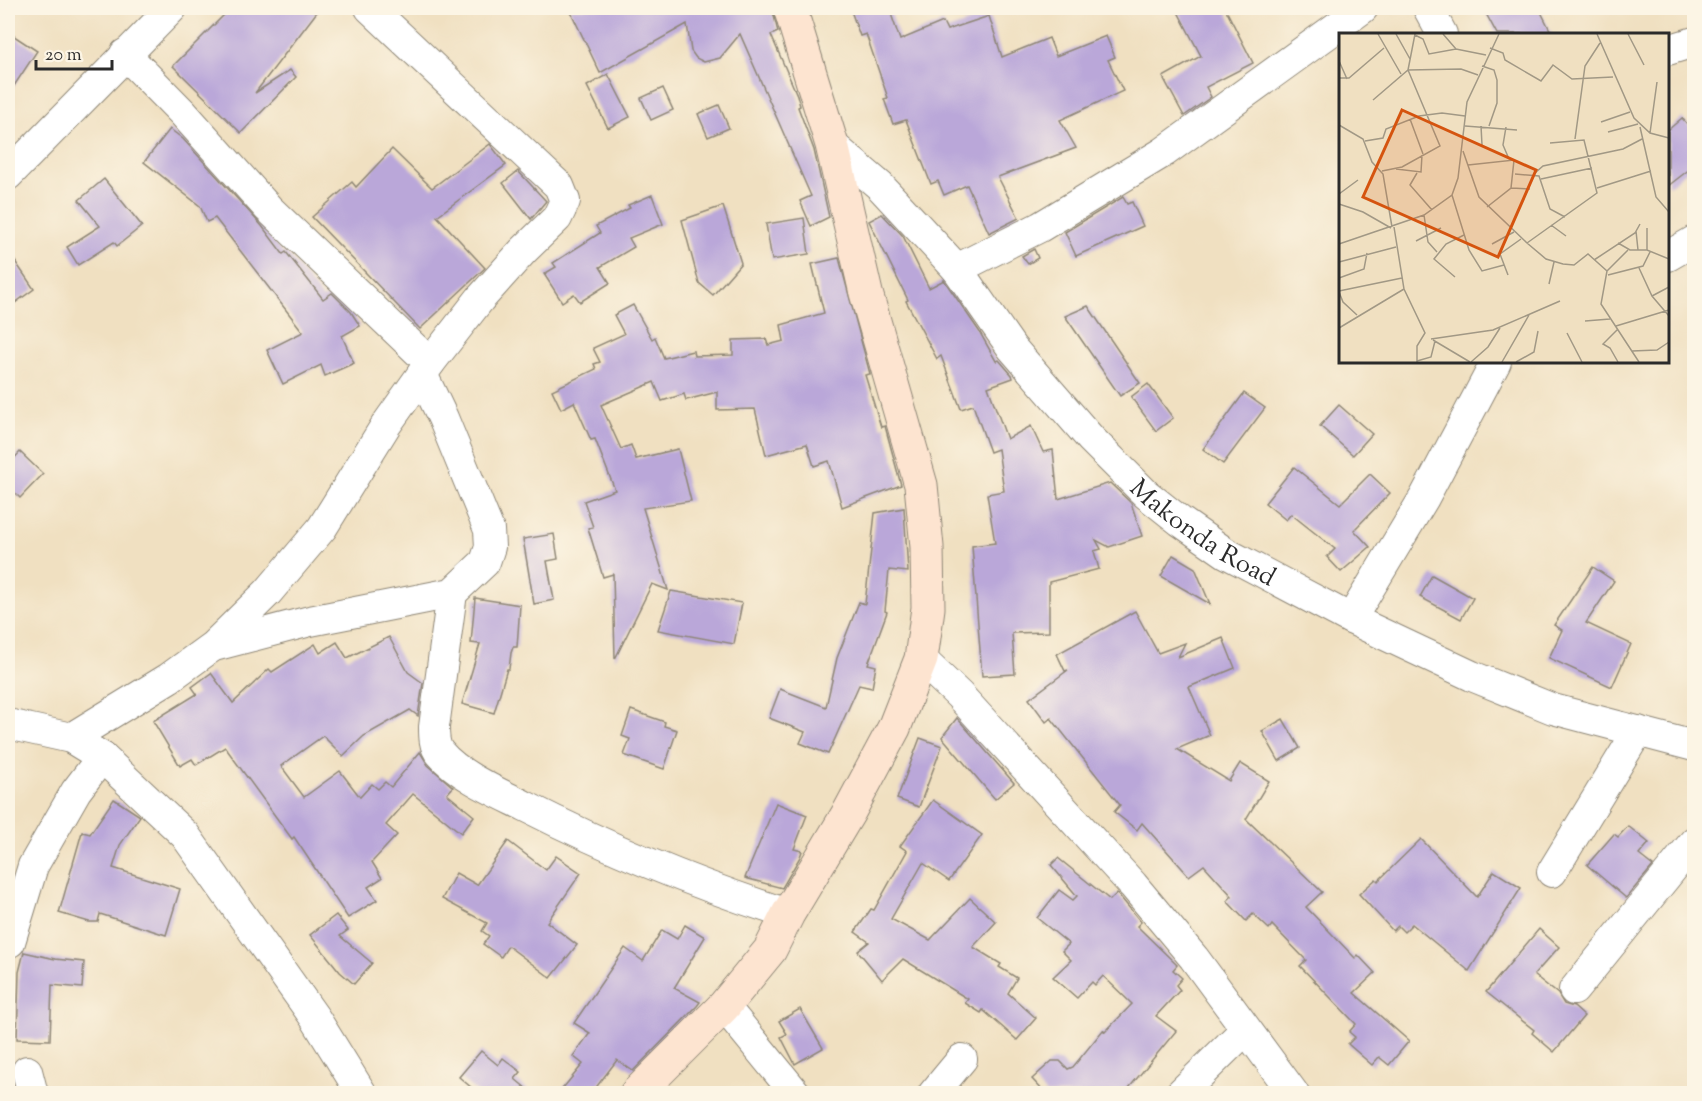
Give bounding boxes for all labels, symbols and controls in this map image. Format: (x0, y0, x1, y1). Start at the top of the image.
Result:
scale bar (36, 33, 112, 71)
inset map (1339, 33, 1669, 363)
text: 20 m (45, 43, 82, 69)
street label: Makonda Road (1120, 472, 1282, 597)

